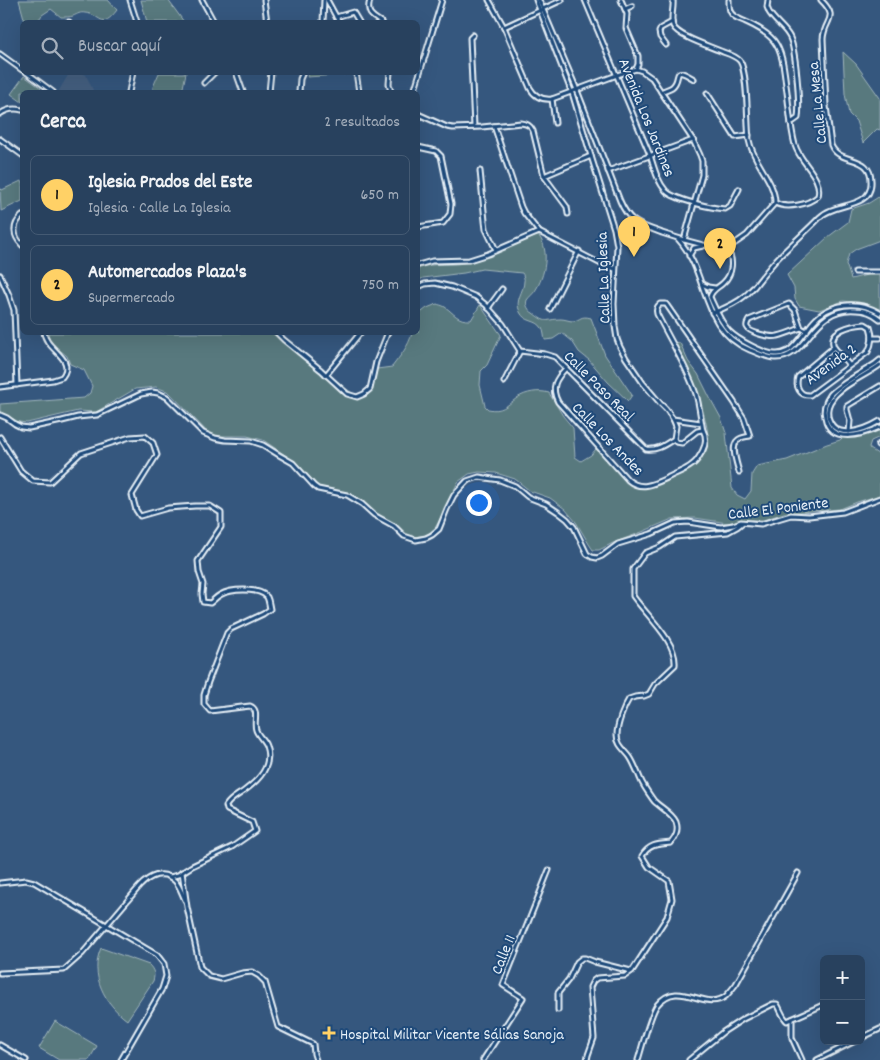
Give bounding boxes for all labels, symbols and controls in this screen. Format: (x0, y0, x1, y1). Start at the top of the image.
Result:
search box (20, 20, 420, 75)
icon: search (38, 34, 66, 62)
text: Buscar aquí (78, 34, 160, 61)
street label: Avenida Los Jardines (611, 55, 680, 181)
street label: Calle La Mesa (803, 60, 834, 145)
text: Cerca (40, 108, 86, 138)
text: 2 resultados (324, 111, 400, 134)
text: Iglesia Prados del Este (88, 170, 252, 197)
text: 1 (55, 184, 59, 207)
text: 650 m (360, 184, 399, 207)
text: Iglesia · Calle La Iglesia (88, 197, 230, 220)
pin: 1 (618, 216, 650, 257)
pin: 2 (704, 228, 736, 269)
street label: Calle La Iglesia (591, 231, 618, 324)
text: Automercados Plaza's (88, 260, 247, 287)
text: 2 (54, 274, 61, 297)
text: 750 m (362, 274, 399, 297)
text: Supermercado (88, 287, 175, 310)
street label: Avenida 2 (801, 339, 862, 392)
street label: Calle Paso Real (558, 346, 639, 428)
street label: Calle Los Andes (566, 398, 649, 482)
your location (466, 490, 492, 516)
street label: Calle El Poniente (727, 492, 830, 527)
street label: Calle 11 (486, 932, 523, 978)
map controls (820, 955, 865, 1045)
button: + (820, 955, 865, 1000)
button: − (820, 1000, 865, 1045)
place label: Hospital Militar Vicente Sálias Sanoja (340, 1024, 564, 1047)
marker: Hospital Militar Vicente Sálias Sanoja (322, 1026, 336, 1040)

